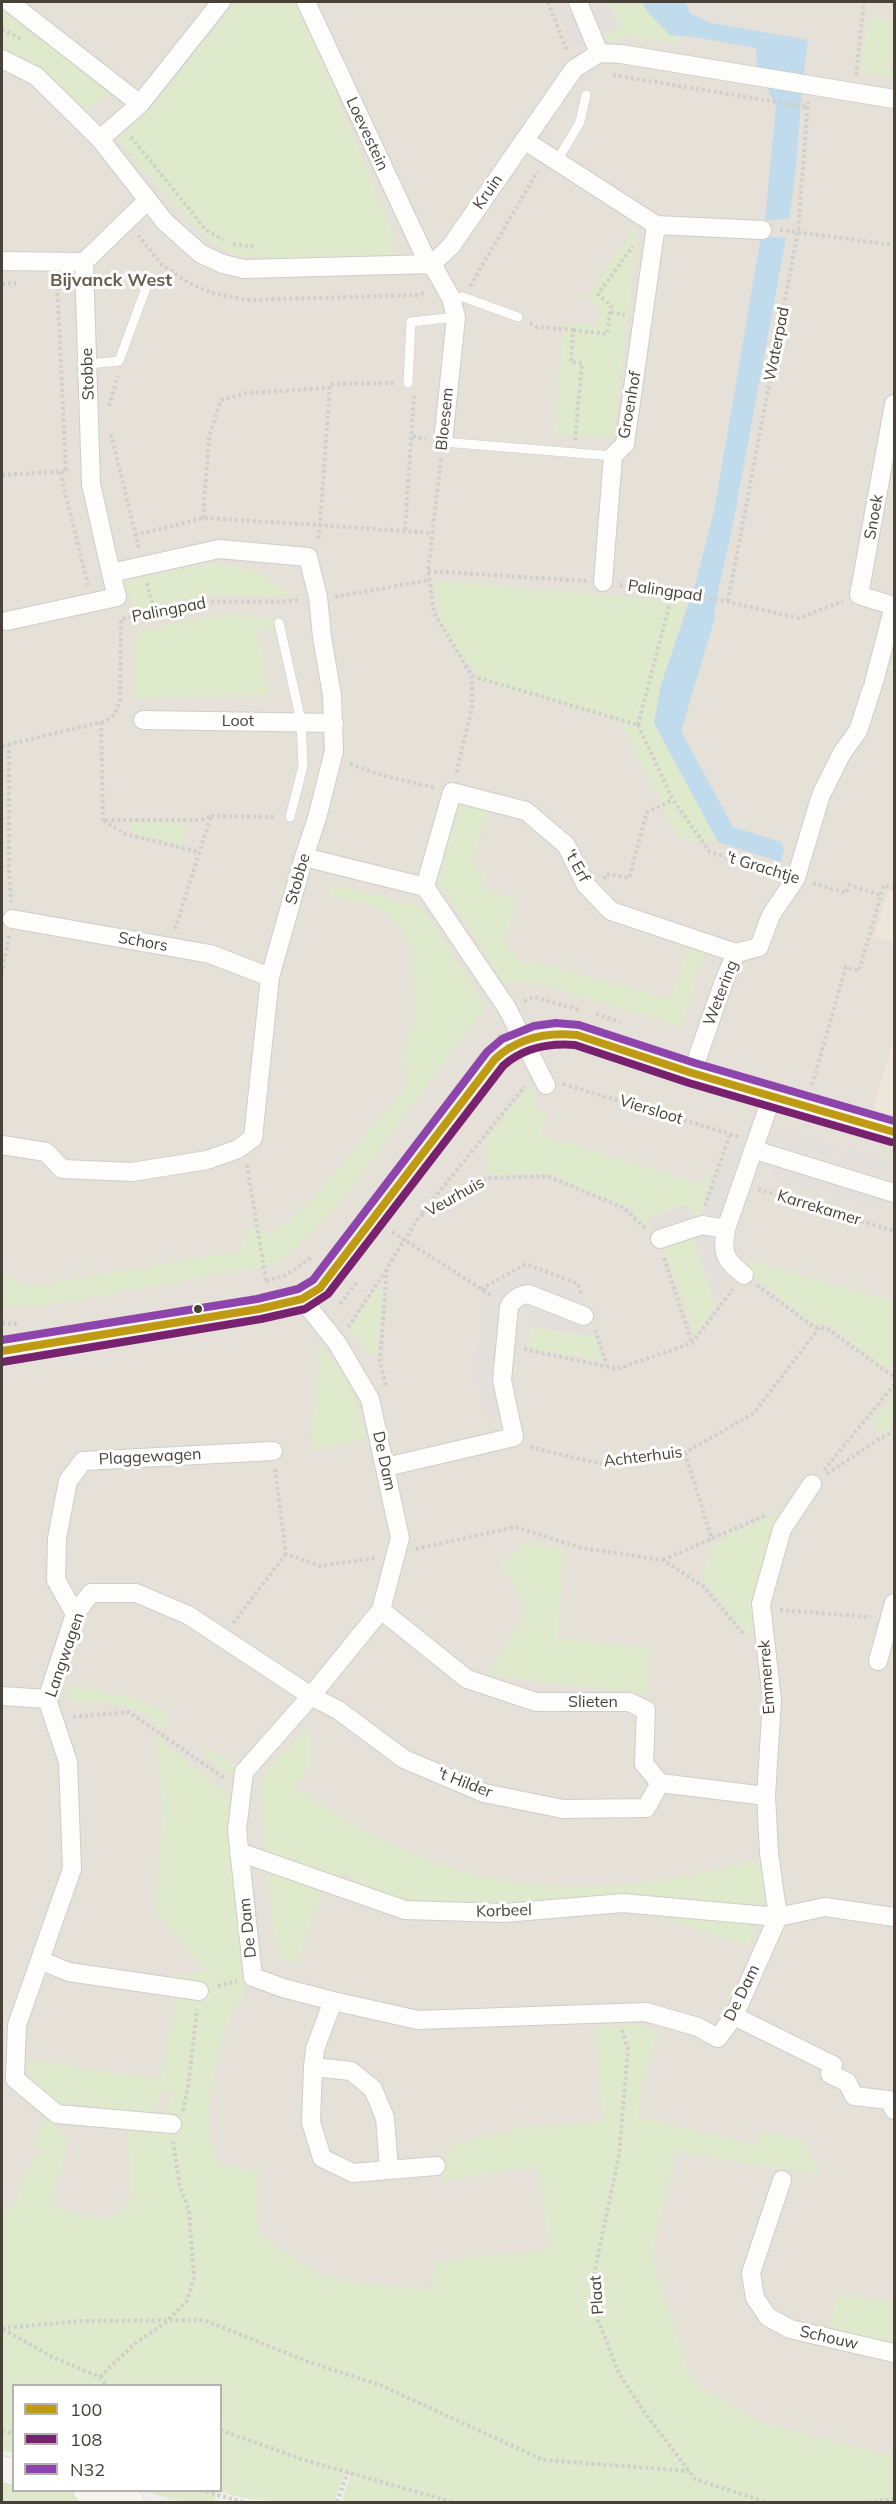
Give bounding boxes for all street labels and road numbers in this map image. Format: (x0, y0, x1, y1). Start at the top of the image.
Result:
street label: Loevestein (342, 94, 392, 174)
street label: Kruin (469, 171, 507, 213)
street label: Waterpad (760, 305, 794, 383)
street label: Stobbe (77, 347, 99, 401)
street label: Groenhof (615, 370, 645, 440)
street label: Bloesem (432, 387, 458, 451)
street label: Snoek (861, 493, 887, 541)
street label: Palingpad (626, 576, 704, 606)
street label: Palingpad (130, 593, 208, 627)
street label: Loot (222, 711, 254, 731)
street label: 't Erf (560, 846, 594, 886)
street label: 't Grachtje (724, 848, 802, 888)
street label: Stobbe (282, 851, 314, 907)
street label: Schors (117, 928, 169, 956)
street label: Wetering (700, 958, 742, 1028)
street label: Viersloot (617, 1091, 685, 1129)
street label: Veurhuis (422, 1173, 488, 1221)
street label: Karrekamer (775, 1186, 863, 1230)
street label: De Dam (368, 1429, 400, 1493)
street label: Achterhuis (602, 1443, 684, 1471)
street label: Plaggewagen (98, 1445, 202, 1469)
street label: Langwagen (42, 1610, 88, 1700)
street label: Emmerrek (755, 1639, 779, 1715)
street label: Slieten (568, 1692, 618, 1712)
street label: 't Hilder (435, 1764, 495, 1802)
street label: De Dam (235, 1897, 261, 1959)
street label: Korbeel (476, 1900, 532, 1922)
street label: De Dam (720, 1962, 764, 2024)
street label: Plaat (586, 2275, 608, 2315)
street label: Schouw (798, 2322, 860, 2354)

